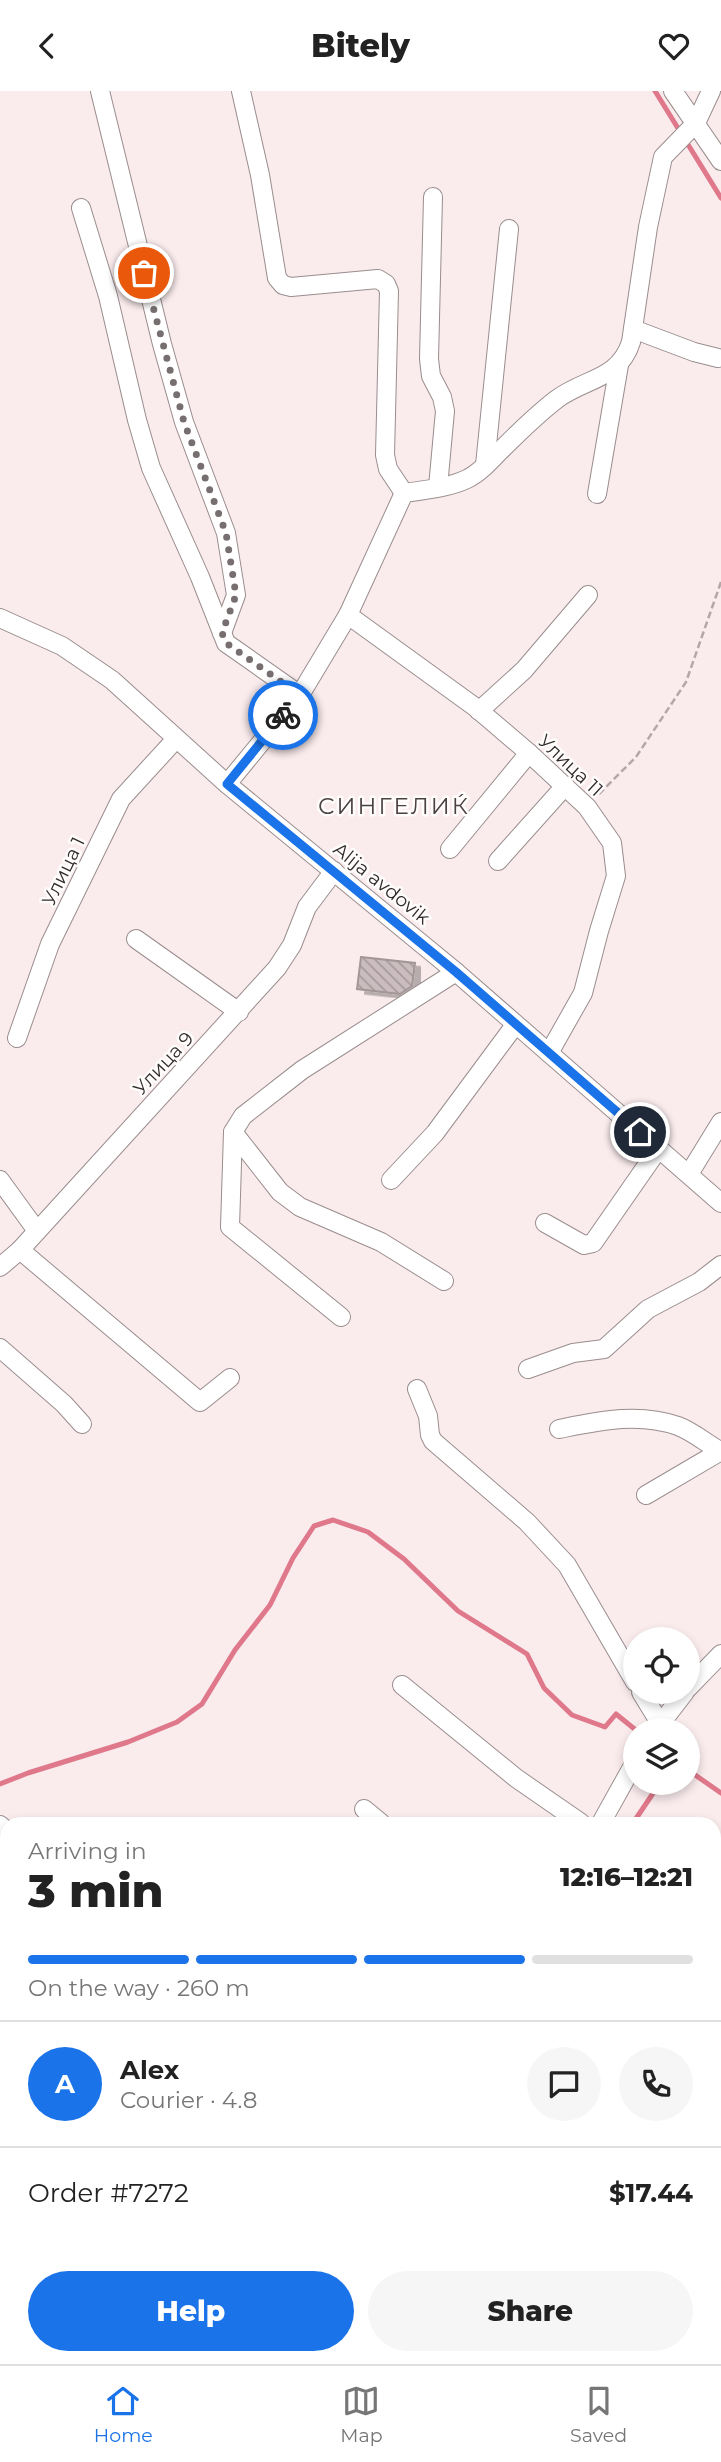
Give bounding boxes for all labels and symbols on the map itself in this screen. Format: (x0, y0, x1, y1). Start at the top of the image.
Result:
pin (114, 243, 174, 303)
courier (248, 680, 318, 750)
street label: Улица 11 (534, 730, 608, 801)
district label: СИНГЕЛИЌ (318, 792, 470, 820)
street label: Улица 1 (37, 833, 90, 909)
street label: Alija avdovik (329, 837, 435, 930)
street label: Улица 9 (128, 1027, 198, 1100)
pin (610, 1102, 670, 1162)

